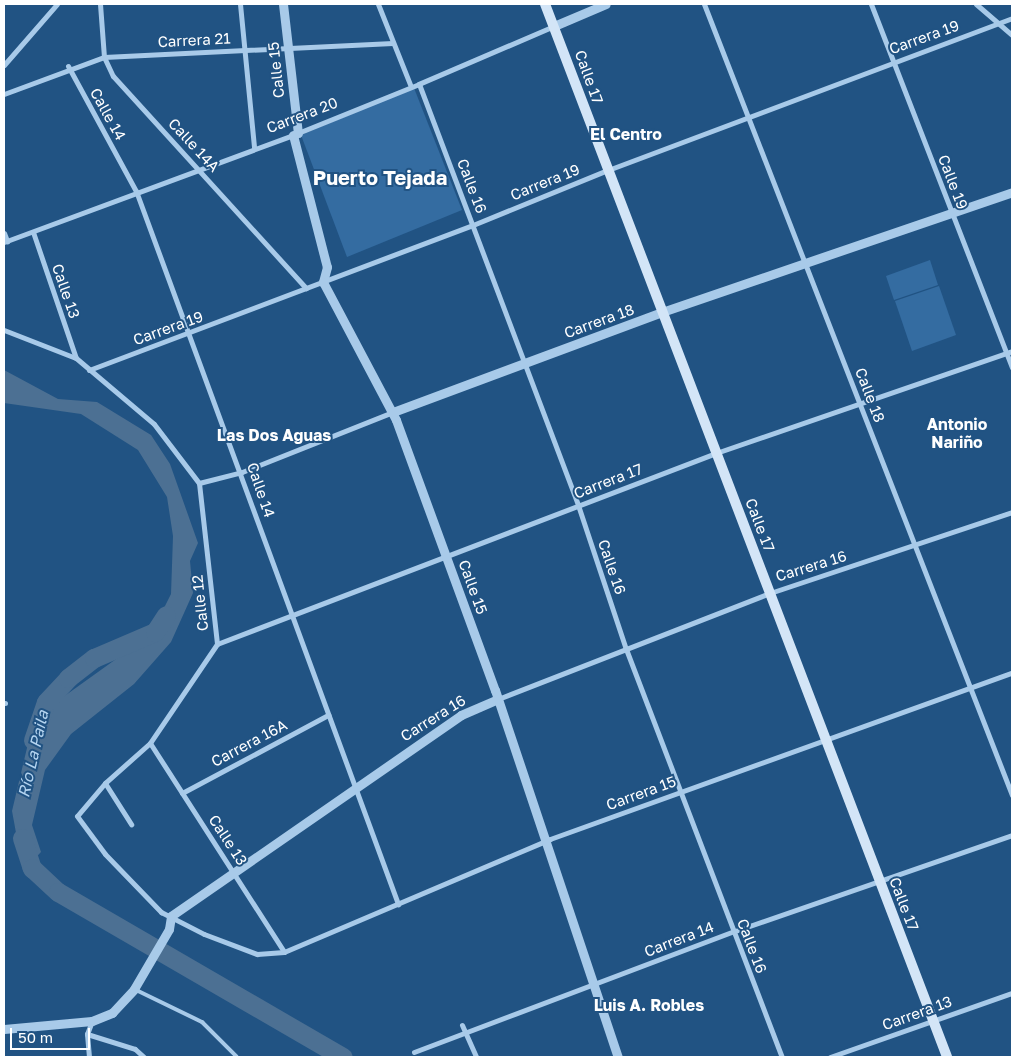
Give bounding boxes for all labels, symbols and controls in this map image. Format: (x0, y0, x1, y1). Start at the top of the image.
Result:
street label: Carrera 19 (887, 16, 961, 58)
street label: Carrera 21 (157, 29, 231, 51)
street label: Calle 15 (264, 41, 288, 99)
street label: Calle 17 (571, 48, 607, 106)
street label: Calle 14 (86, 85, 130, 143)
street label: Carrera 20 (264, 93, 340, 137)
street label: Calle 14A (165, 114, 223, 176)
district label: El Centro (590, 124, 662, 144)
street label: Calle 19 (934, 152, 972, 212)
street label: Calle 16 (453, 156, 491, 216)
street label: Carrera 19 (508, 160, 582, 204)
district label: Puerto Tejada (313, 165, 447, 189)
street label: Calle 13 (48, 261, 84, 321)
street label: Carrera 18 (561, 300, 637, 342)
street label: Carrera 19 (131, 307, 205, 349)
street label: Calle 18 (851, 365, 889, 425)
district label: Antonio Nariño (927, 414, 987, 452)
district label: Las Dos Aguas (217, 425, 331, 445)
street label: Calle 14 (243, 460, 279, 520)
street label: Carrera 17 (571, 460, 645, 502)
street label: Calle 17 (742, 496, 778, 554)
street label: Calle 16 (594, 537, 630, 597)
street label: Carrera 16 (773, 547, 849, 585)
street label: Calle 15 (455, 557, 491, 617)
street label: Calle 12 (188, 574, 212, 632)
street label: Carrera 16 (397, 691, 469, 745)
water label: Río La Paila (14, 709, 52, 799)
street label: Carrera 16A (208, 716, 290, 770)
street label: Carrera 15 (604, 772, 678, 814)
street label: Calle 13 (205, 811, 251, 869)
street label: Calle 17 (886, 875, 922, 933)
street label: Calle 16 (733, 916, 771, 976)
street label: Carrera 14 (642, 917, 716, 961)
street label: Carrera 13 (880, 992, 954, 1034)
district label: Luis A. Robles (594, 995, 704, 1015)
scale bar (12, 1018, 92, 1050)
text: 50 m (18, 1028, 53, 1046)

